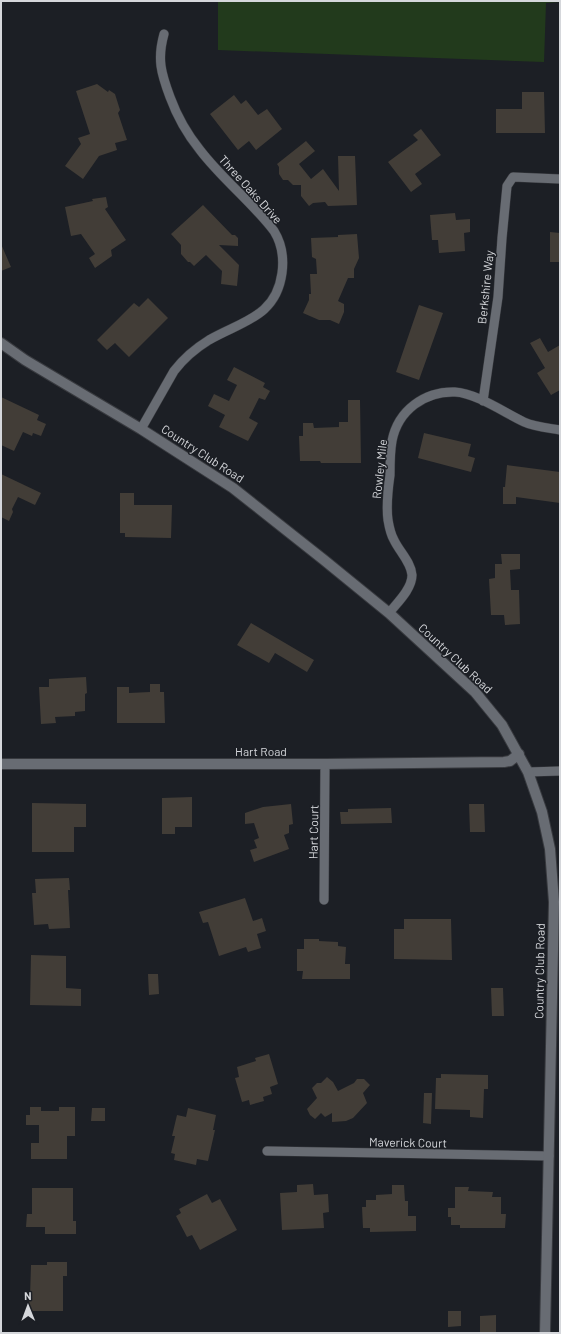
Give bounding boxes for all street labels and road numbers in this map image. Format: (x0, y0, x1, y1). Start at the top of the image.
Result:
street label: Three Oaks Drive (217, 152, 285, 226)
street label: Berkshire Way (474, 249, 496, 325)
street label: Country Club Road (159, 421, 247, 485)
street label: Rowley Mile (369, 438, 389, 500)
street label: Country Club Road (416, 620, 496, 696)
street label: Hart Road (235, 744, 287, 758)
street label: Hart Court (306, 805, 320, 859)
street label: Country Club Road (531, 923, 547, 1019)
street label: Maverick Court (369, 1134, 447, 1150)

